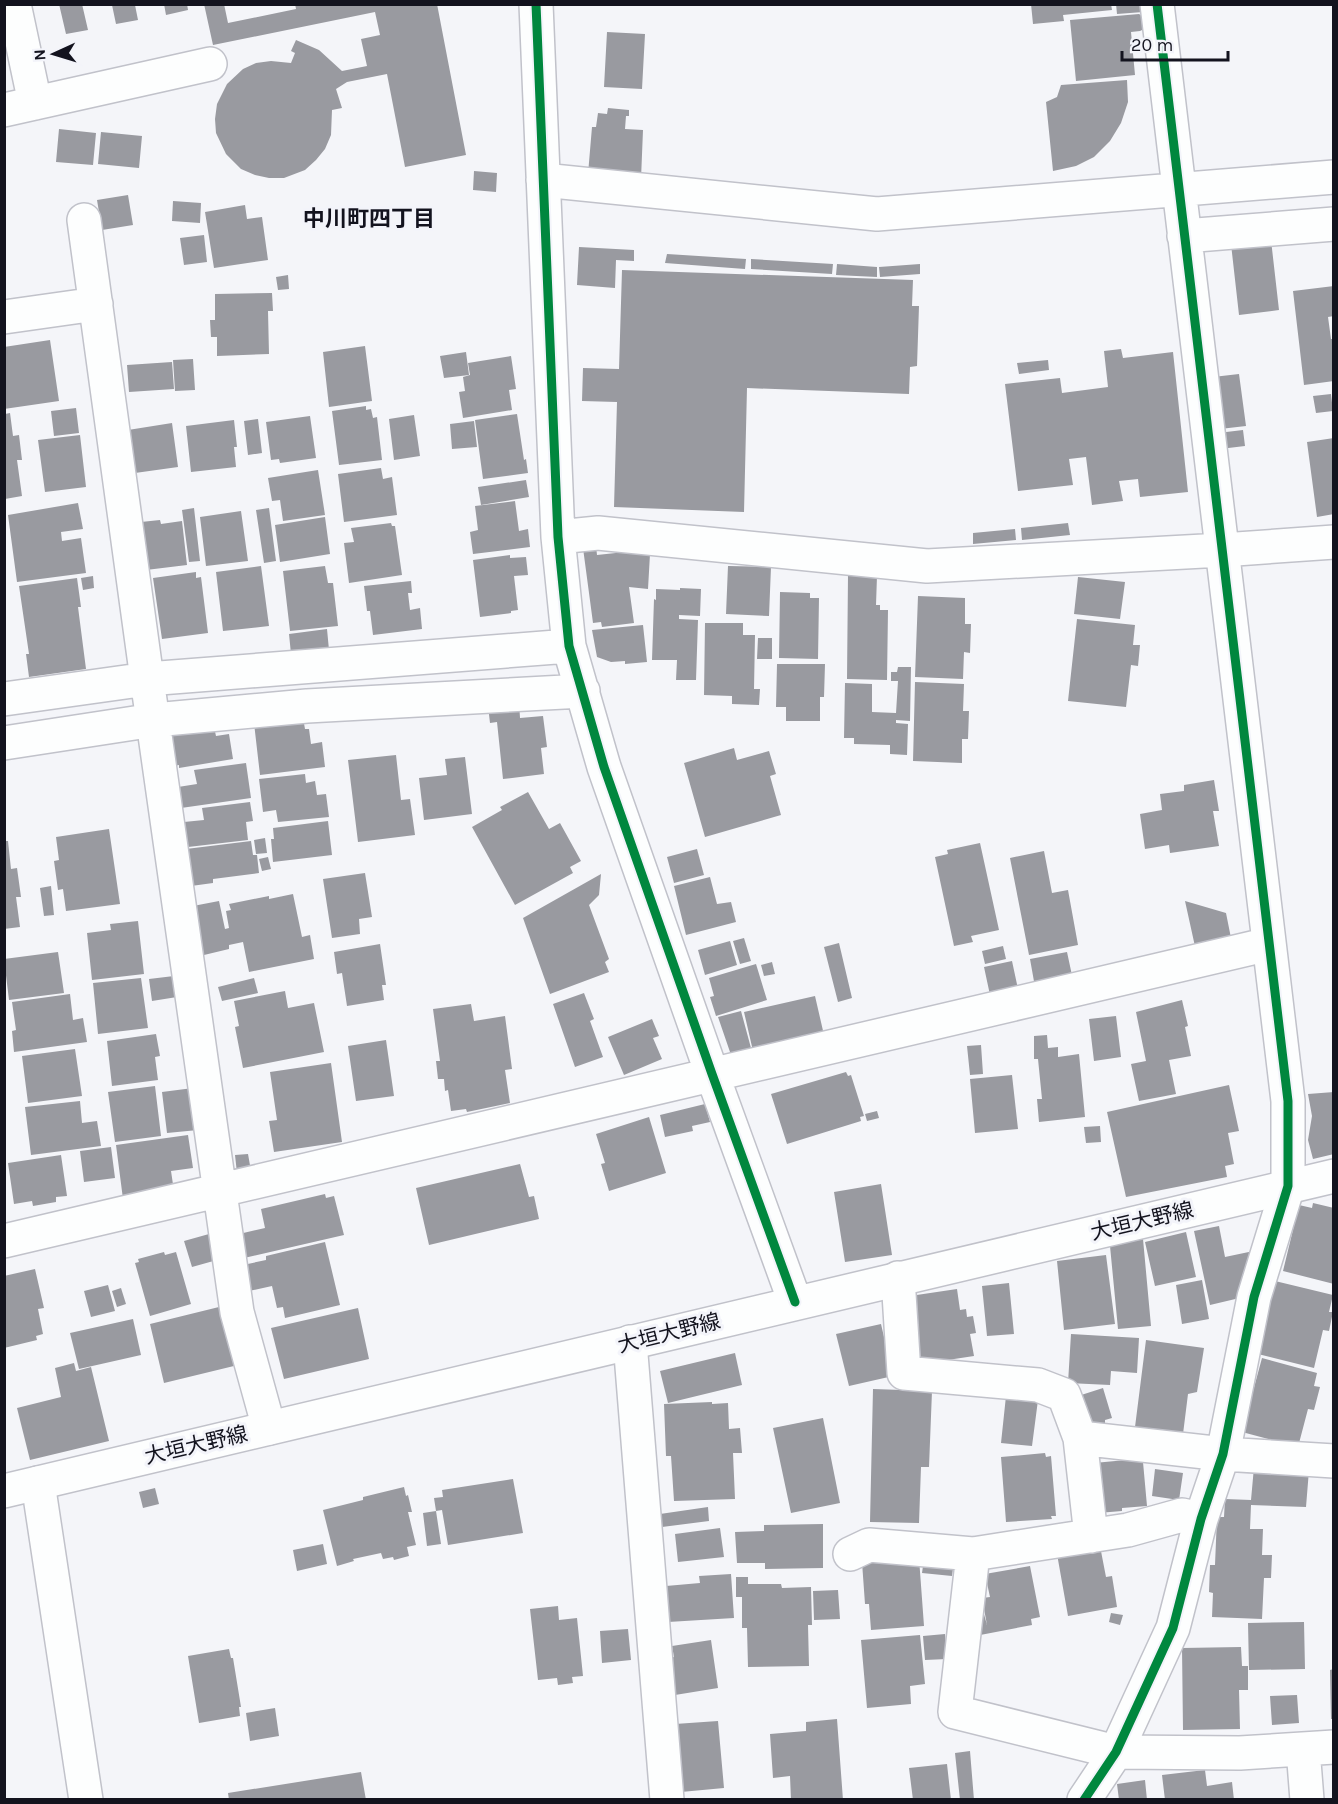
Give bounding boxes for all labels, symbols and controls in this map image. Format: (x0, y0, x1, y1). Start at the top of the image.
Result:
north arrow (24, 24, 84, 84)
scale bar (1122, 24, 1228, 62)
text: 20 m (1131, 34, 1173, 56)
text: N (30, 49, 49, 61)
district label: 中川町四丁目 (303, 206, 435, 232)
street label: 大垣大野線 (1088, 1197, 1196, 1245)
street label: 大垣大野線 (615, 1309, 723, 1357)
street label: 大垣大野線 (142, 1421, 250, 1469)

